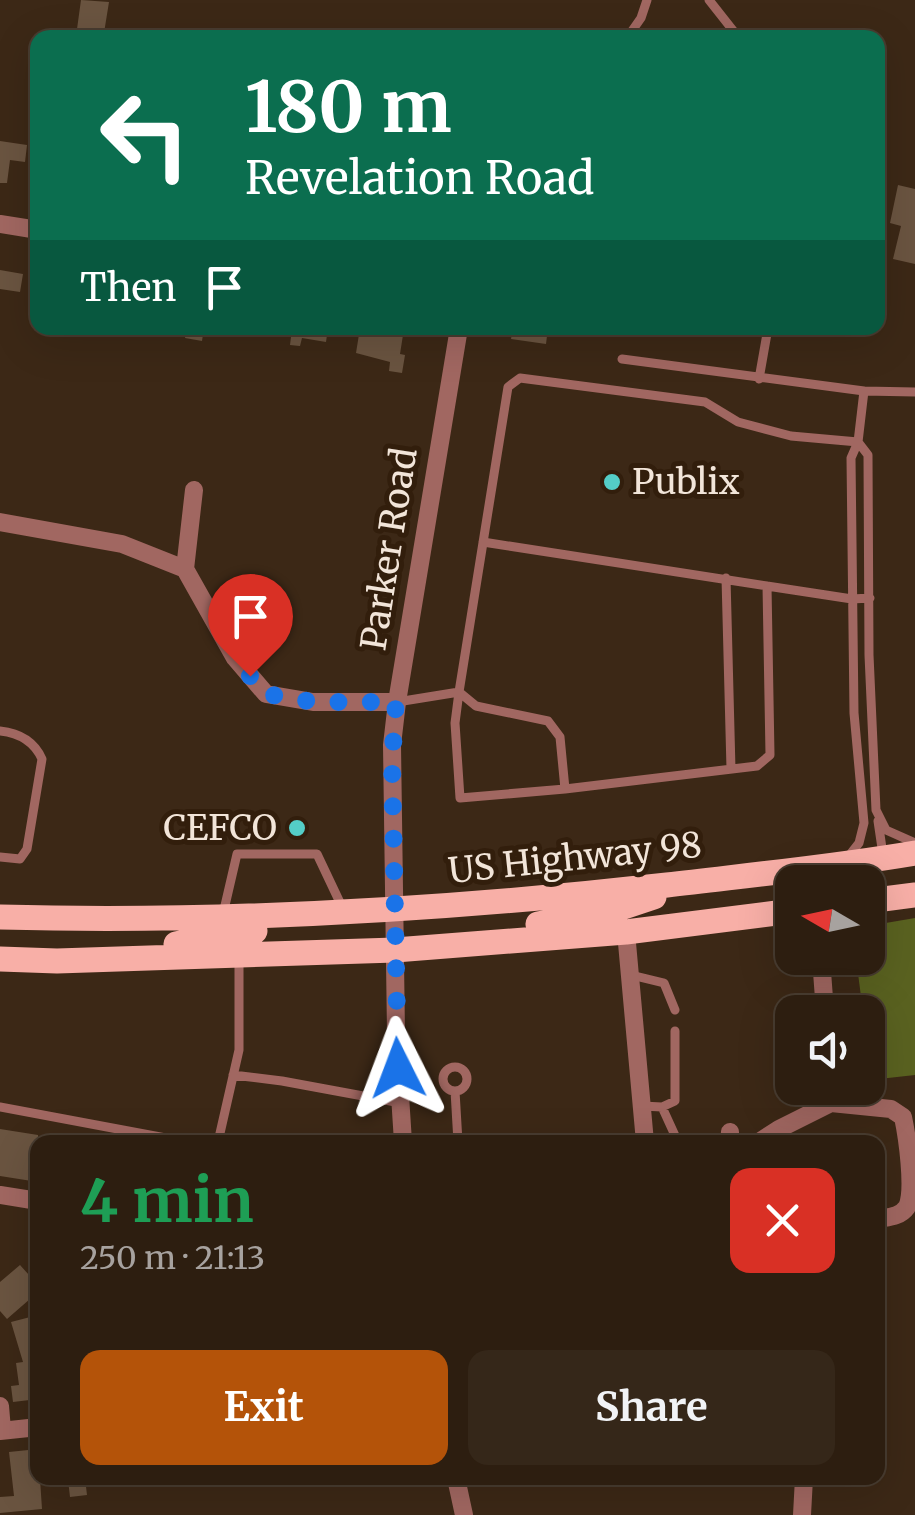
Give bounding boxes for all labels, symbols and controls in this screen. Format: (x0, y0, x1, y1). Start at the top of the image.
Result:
text: 180 m (245, 63, 452, 151)
icon: left (80, 70, 210, 200)
text: Revelation Road (245, 150, 594, 206)
icon: arrive (197, 260, 252, 315)
text: Then (80, 264, 177, 311)
street label: Parker Road (351, 445, 427, 653)
place label: Publix (632, 460, 740, 504)
marker: Publix (601, 471, 623, 493)
pin (208, 574, 293, 677)
icon: arrive (223, 589, 278, 644)
place label: CEFCO (163, 806, 277, 850)
marker: CEFCO (286, 817, 308, 839)
street label: US Highway 98 (446, 823, 704, 893)
north arrow (775, 865, 885, 975)
map controls (775, 865, 885, 1105)
button: sound (775, 995, 885, 1105)
position arrow (346, 1016, 450, 1120)
text: 4 min (80, 1163, 254, 1238)
button: close (730, 1168, 835, 1273)
text: 250 m · 21:13 (80, 1238, 265, 1278)
button: Exit (80, 1350, 448, 1465)
button: Share (468, 1350, 835, 1465)

